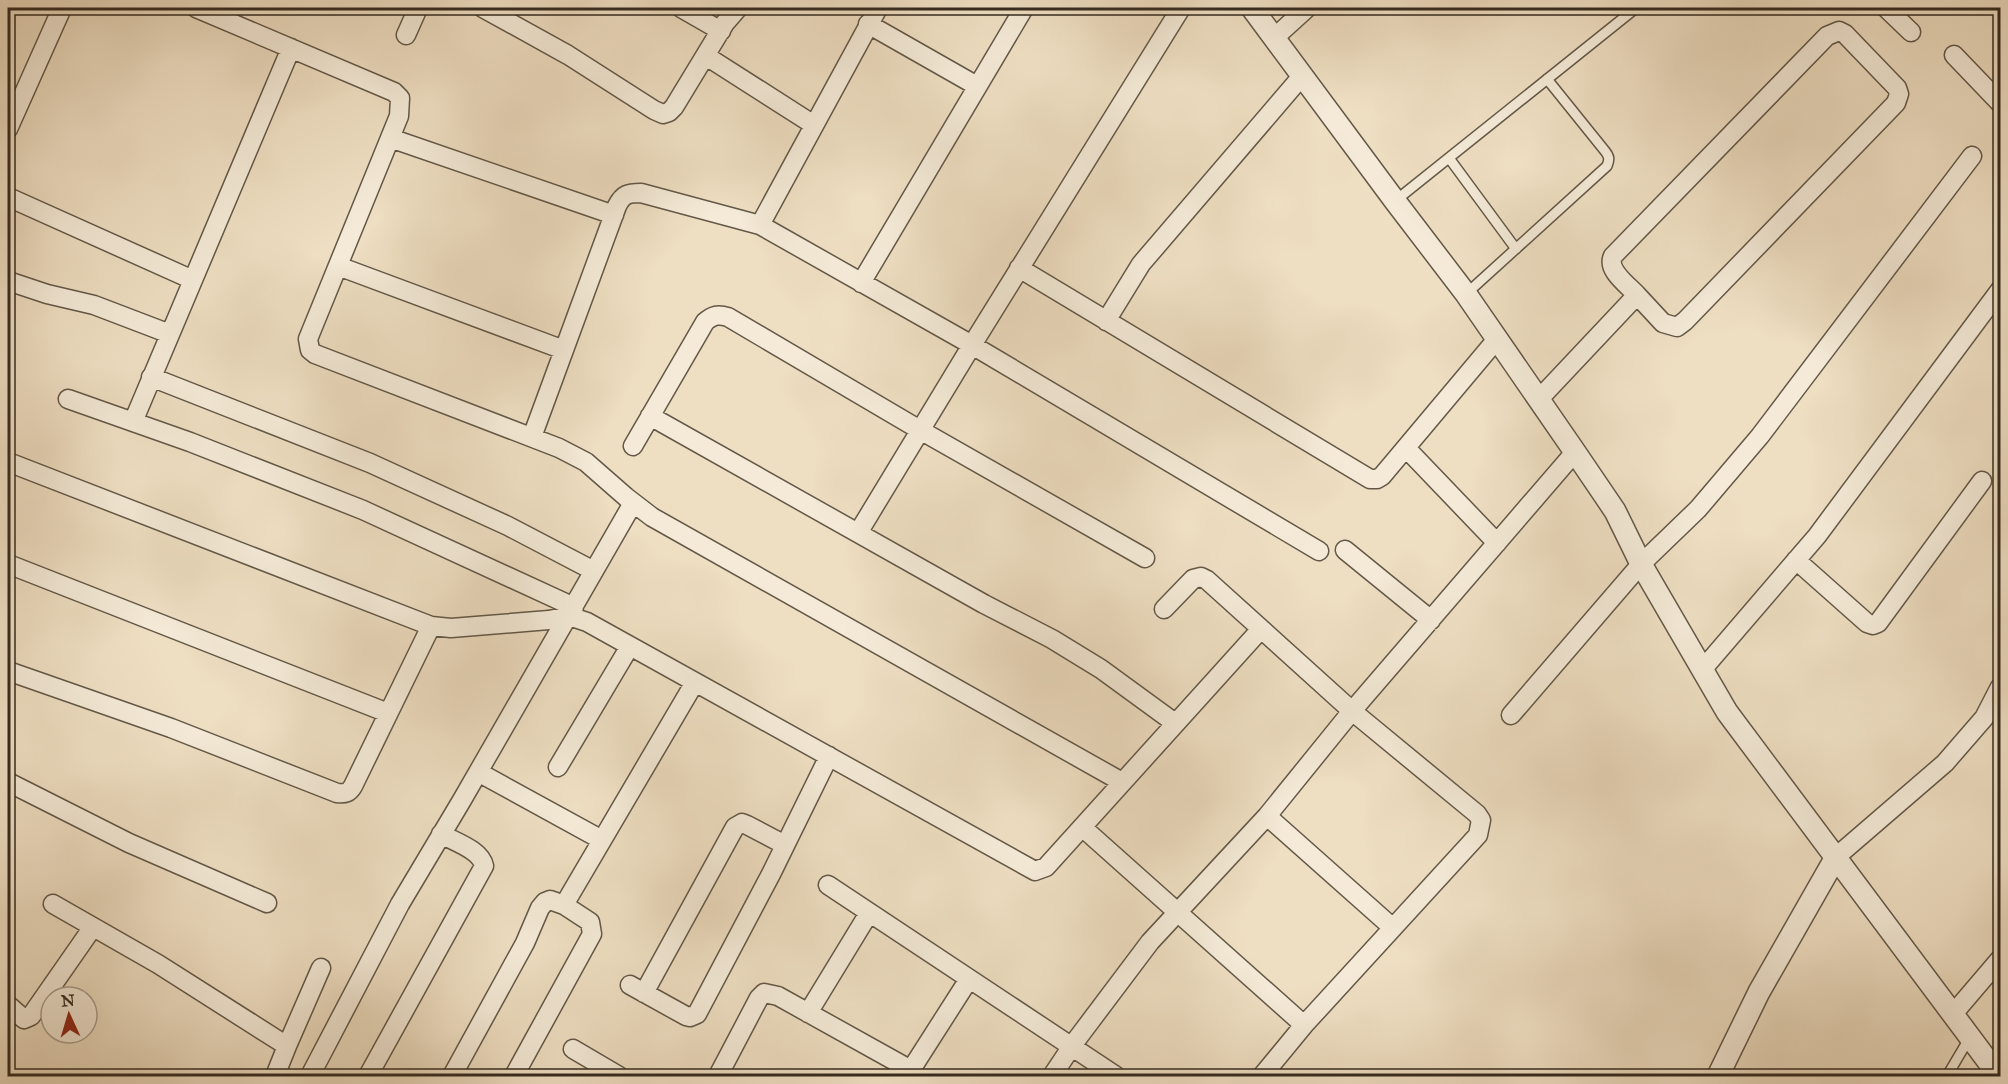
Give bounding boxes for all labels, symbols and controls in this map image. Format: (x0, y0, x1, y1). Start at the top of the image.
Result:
north arrow (39, 985, 99, 1045)
text: N (61, 991, 76, 1010)

